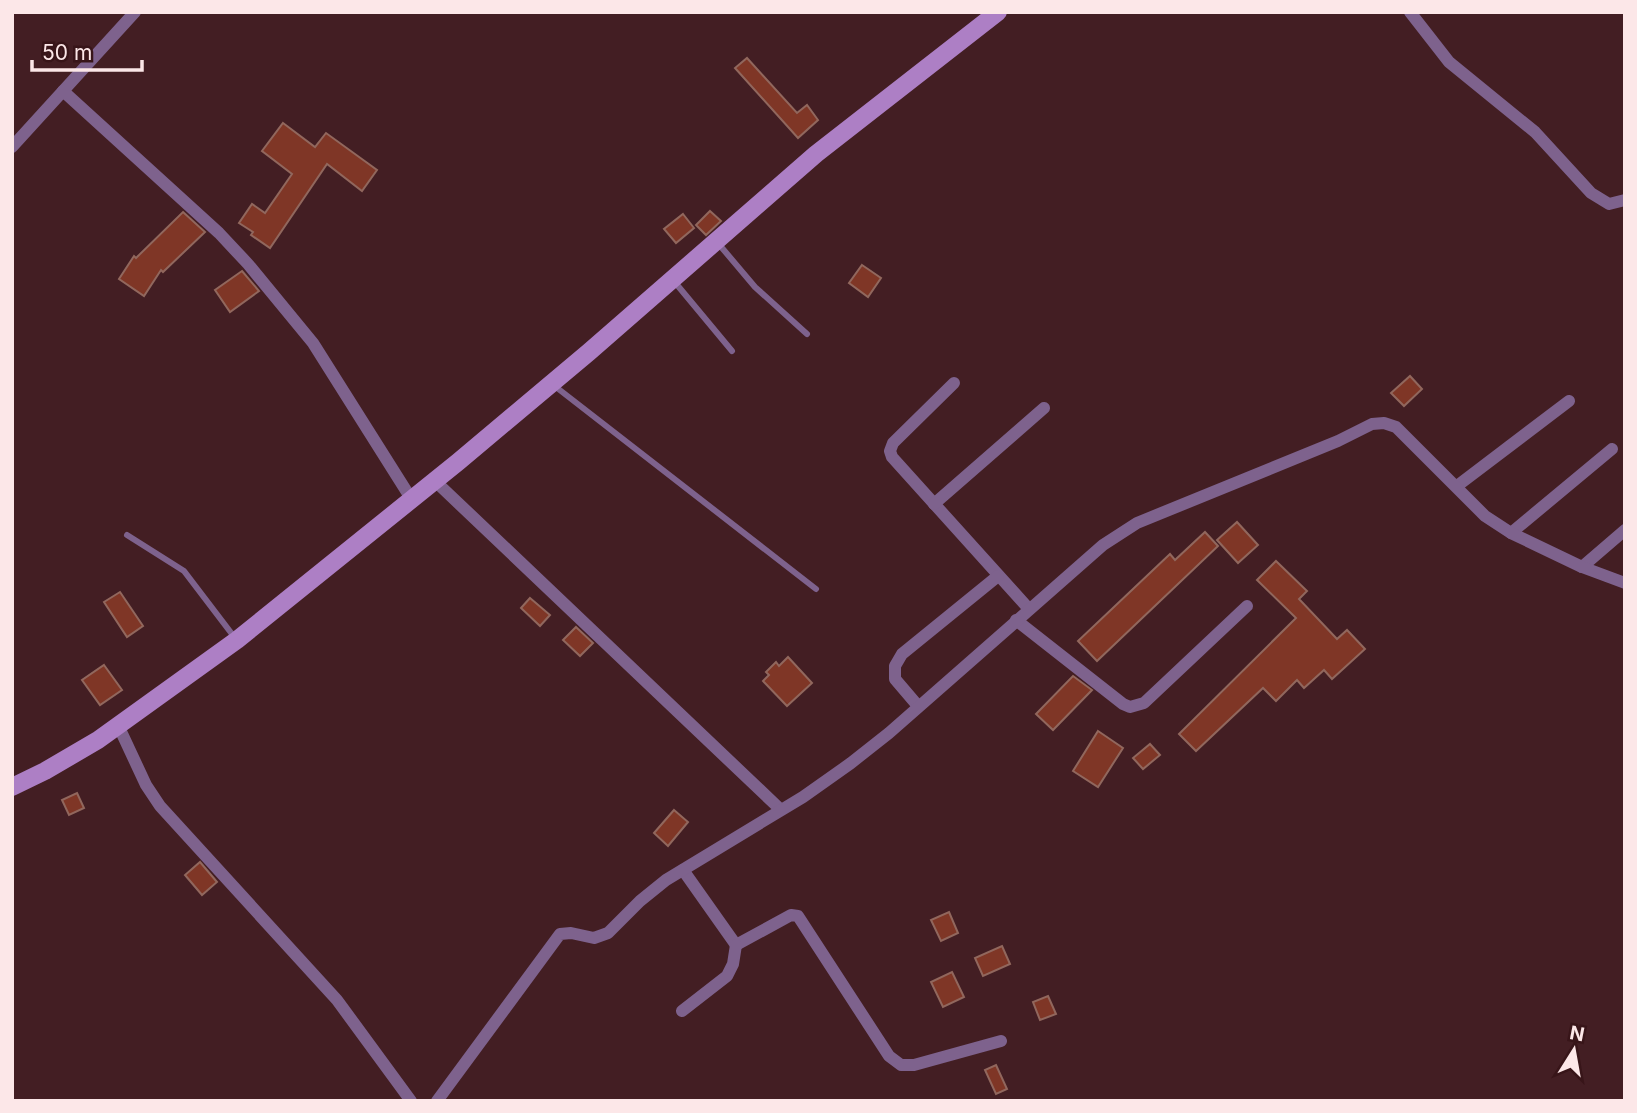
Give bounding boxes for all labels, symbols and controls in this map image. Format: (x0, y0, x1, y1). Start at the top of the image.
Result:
scale bar (32, 28, 142, 72)
text: 50 m (42, 40, 92, 65)
north arrow (1539, 1015, 1609, 1085)
text: N (1568, 1021, 1586, 1046)

